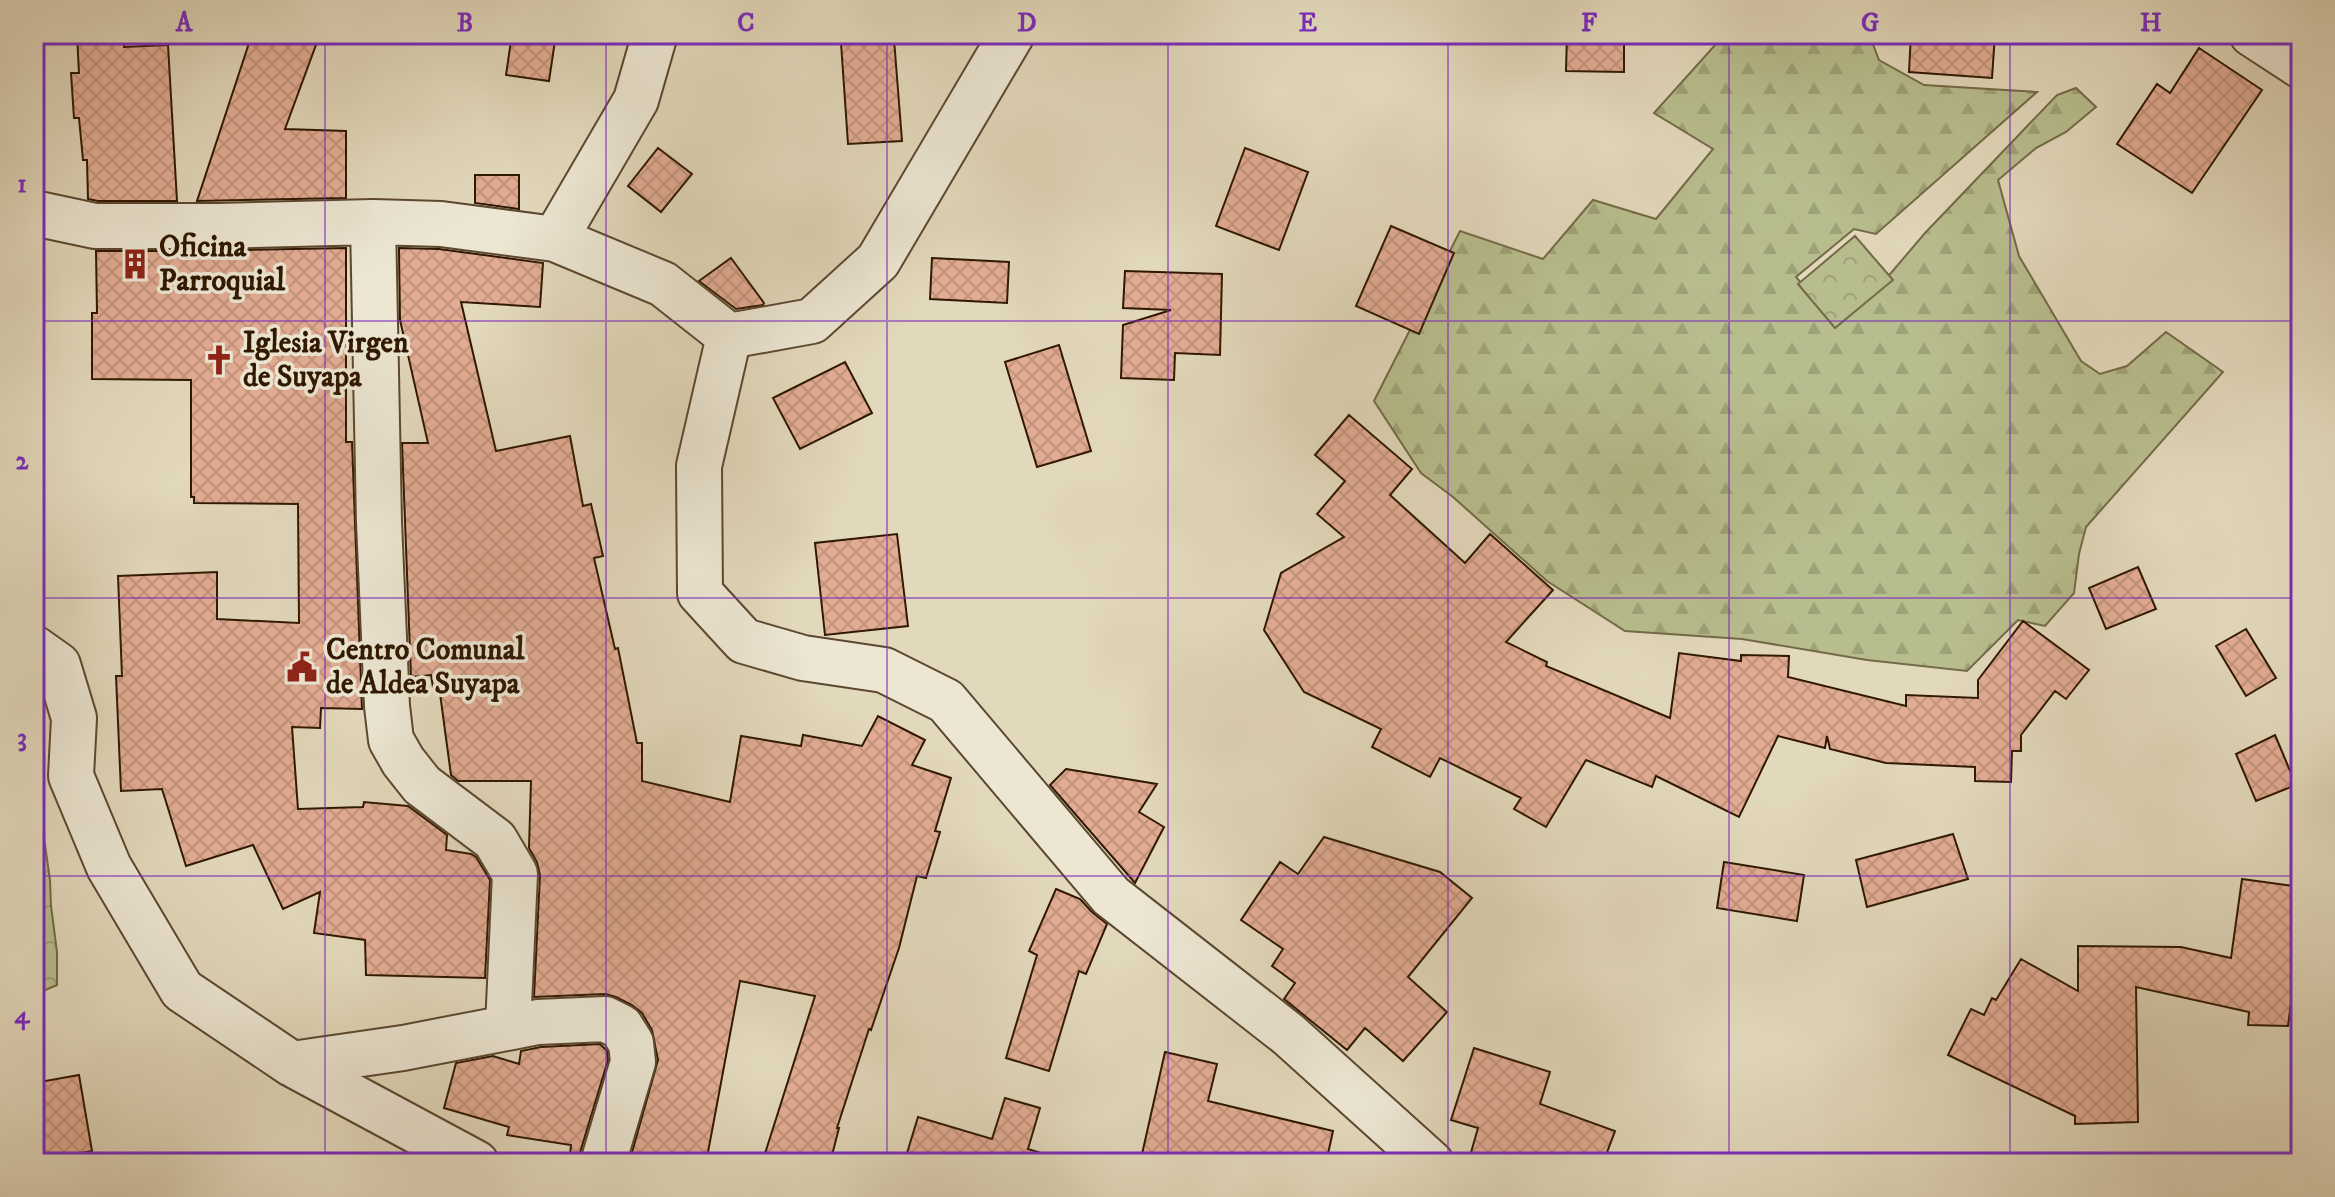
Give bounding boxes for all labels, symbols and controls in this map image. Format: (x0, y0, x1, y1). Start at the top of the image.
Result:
text: A (175, 7, 194, 40)
text: B (457, 7, 473, 40)
text: C (737, 7, 755, 40)
text: D (1017, 7, 1037, 40)
text: E (1299, 7, 1317, 40)
text: F (1581, 7, 1598, 40)
text: G (1861, 7, 1879, 40)
text: H (2140, 7, 2162, 40)
text: 1 (17, 168, 27, 201)
place label: Oficina Parroquial (159, 229, 286, 300)
building icon: Oficina Parroquial (118, 247, 152, 281)
place label: Iglesia Virgen de Suyapa (243, 325, 409, 396)
church icon: Iglesia Virgen de Suyapa (202, 343, 236, 377)
text: 2 (16, 445, 30, 478)
place label: Centro Comunal de Aldea Suyapa (326, 632, 526, 703)
public building icon: Centro Comunal de Aldea Suyapa (285, 650, 319, 684)
text: 3 (17, 722, 27, 755)
text: 4 (15, 999, 31, 1032)

